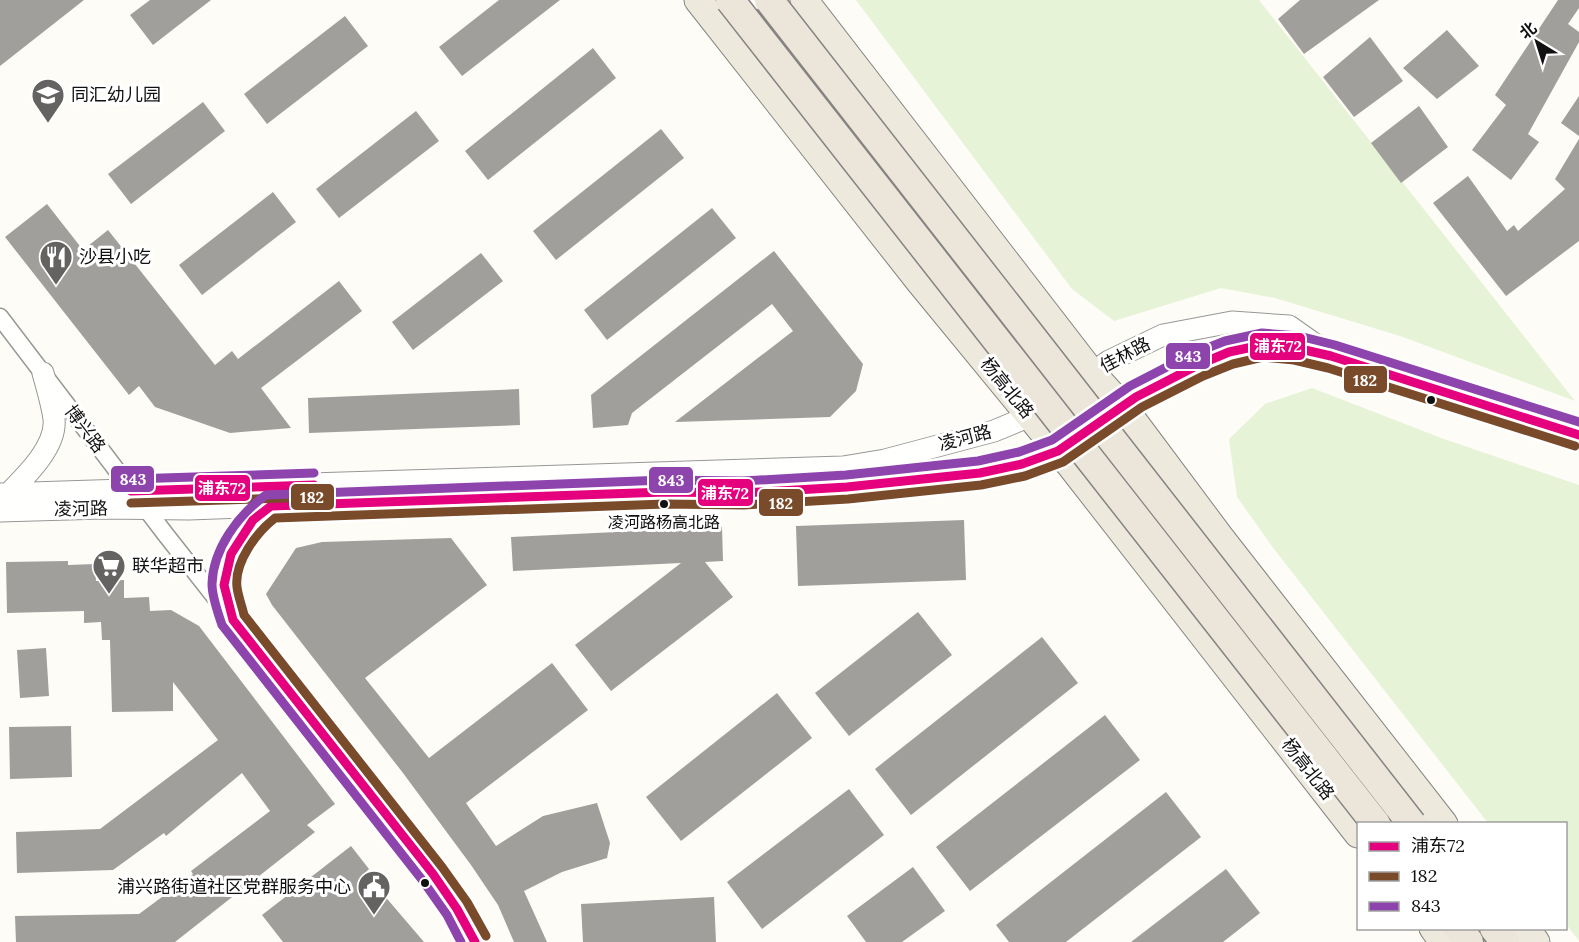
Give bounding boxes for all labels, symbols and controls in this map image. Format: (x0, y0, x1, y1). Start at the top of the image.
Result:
north arrow (1507, 12, 1567, 72)
text: 北 (1515, 17, 1540, 43)
school or university icon: 同汇幼儿园 (30, 77, 66, 124)
place label: 同汇幼儿园 (71, 83, 161, 106)
restaurant icon: 沙县小吃 (38, 239, 74, 286)
place label: 沙县小吃 (79, 245, 151, 268)
street label: 佳林路 (1096, 332, 1154, 377)
line badge: 浦东72 (1249, 332, 1306, 361)
text: 浦东72 (1254, 336, 1302, 356)
line badge: 843 (1165, 342, 1211, 370)
text: 843 (1175, 346, 1201, 366)
street label: 杨高北路 (976, 352, 1039, 423)
line badge: 182 (1343, 365, 1388, 394)
text: 182 (1353, 370, 1377, 390)
unlabelled marker (1425, 394, 1437, 406)
street label: 博兴路 (60, 400, 111, 457)
street label: 凌河路 (936, 419, 994, 456)
line badge: 843 (110, 465, 155, 493)
line badge: 843 (648, 466, 694, 494)
text: 843 (120, 469, 146, 489)
text: 843 (658, 470, 684, 490)
line badge: 浦东72 (194, 474, 251, 502)
text: 浦东72 (198, 478, 246, 498)
line badge: 浦东72 (697, 478, 754, 507)
line badge: 182 (290, 483, 335, 511)
text: 浦东72 (701, 483, 749, 503)
text: 182 (300, 487, 324, 507)
line badge: 182 (758, 488, 804, 517)
text: 182 (769, 493, 793, 513)
street label: 凌河路 (54, 497, 108, 520)
marker: 凌河路杨高北路 (658, 498, 670, 510)
place label: 凌河路杨高北路 (608, 512, 720, 532)
supermarket icon: 联华超市 (91, 548, 127, 595)
place label: 联华超市 (132, 554, 204, 577)
street label: 杨高北路 (1277, 733, 1340, 804)
legend (1357, 822, 1567, 930)
text: 浦东72 (1411, 834, 1465, 857)
text: 182 (1411, 864, 1437, 887)
public building icon: 浦兴路街道社区党群服务中心 (356, 869, 392, 916)
place label: 浦兴路街道社区党群服务中心 (117, 875, 351, 898)
unlabelled marker (419, 877, 431, 889)
text: 843 (1411, 894, 1441, 917)

